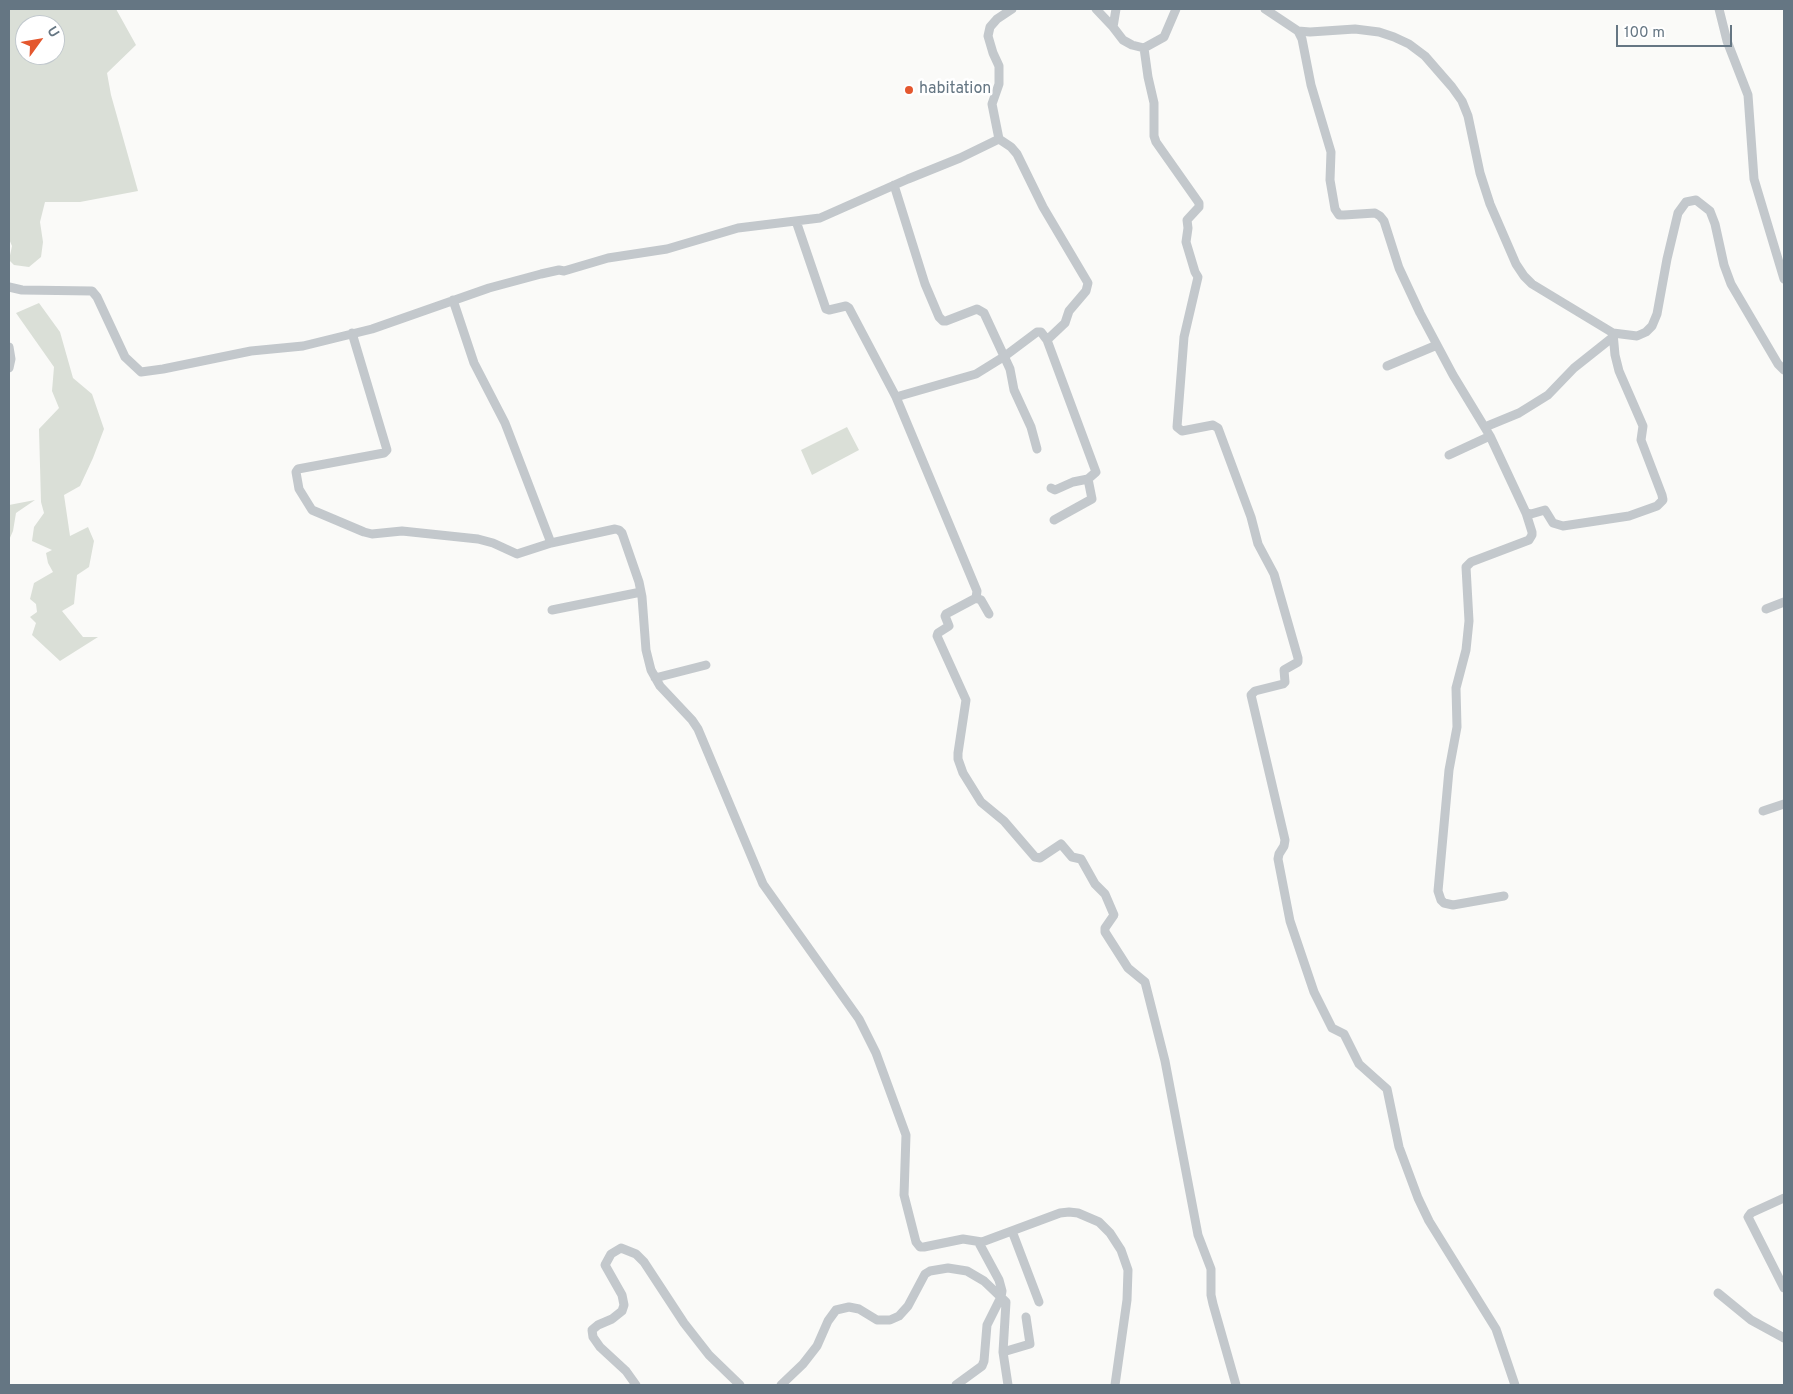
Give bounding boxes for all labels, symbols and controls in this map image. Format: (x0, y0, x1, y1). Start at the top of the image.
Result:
north arrow (15, 15, 65, 65)
scale bar (1618, 15, 1734, 47)
text: U (42, 24, 62, 41)
text: 100 m (1624, 24, 1665, 43)
place label: habitation (919, 80, 991, 100)
marker: habitation (903, 84, 915, 96)

